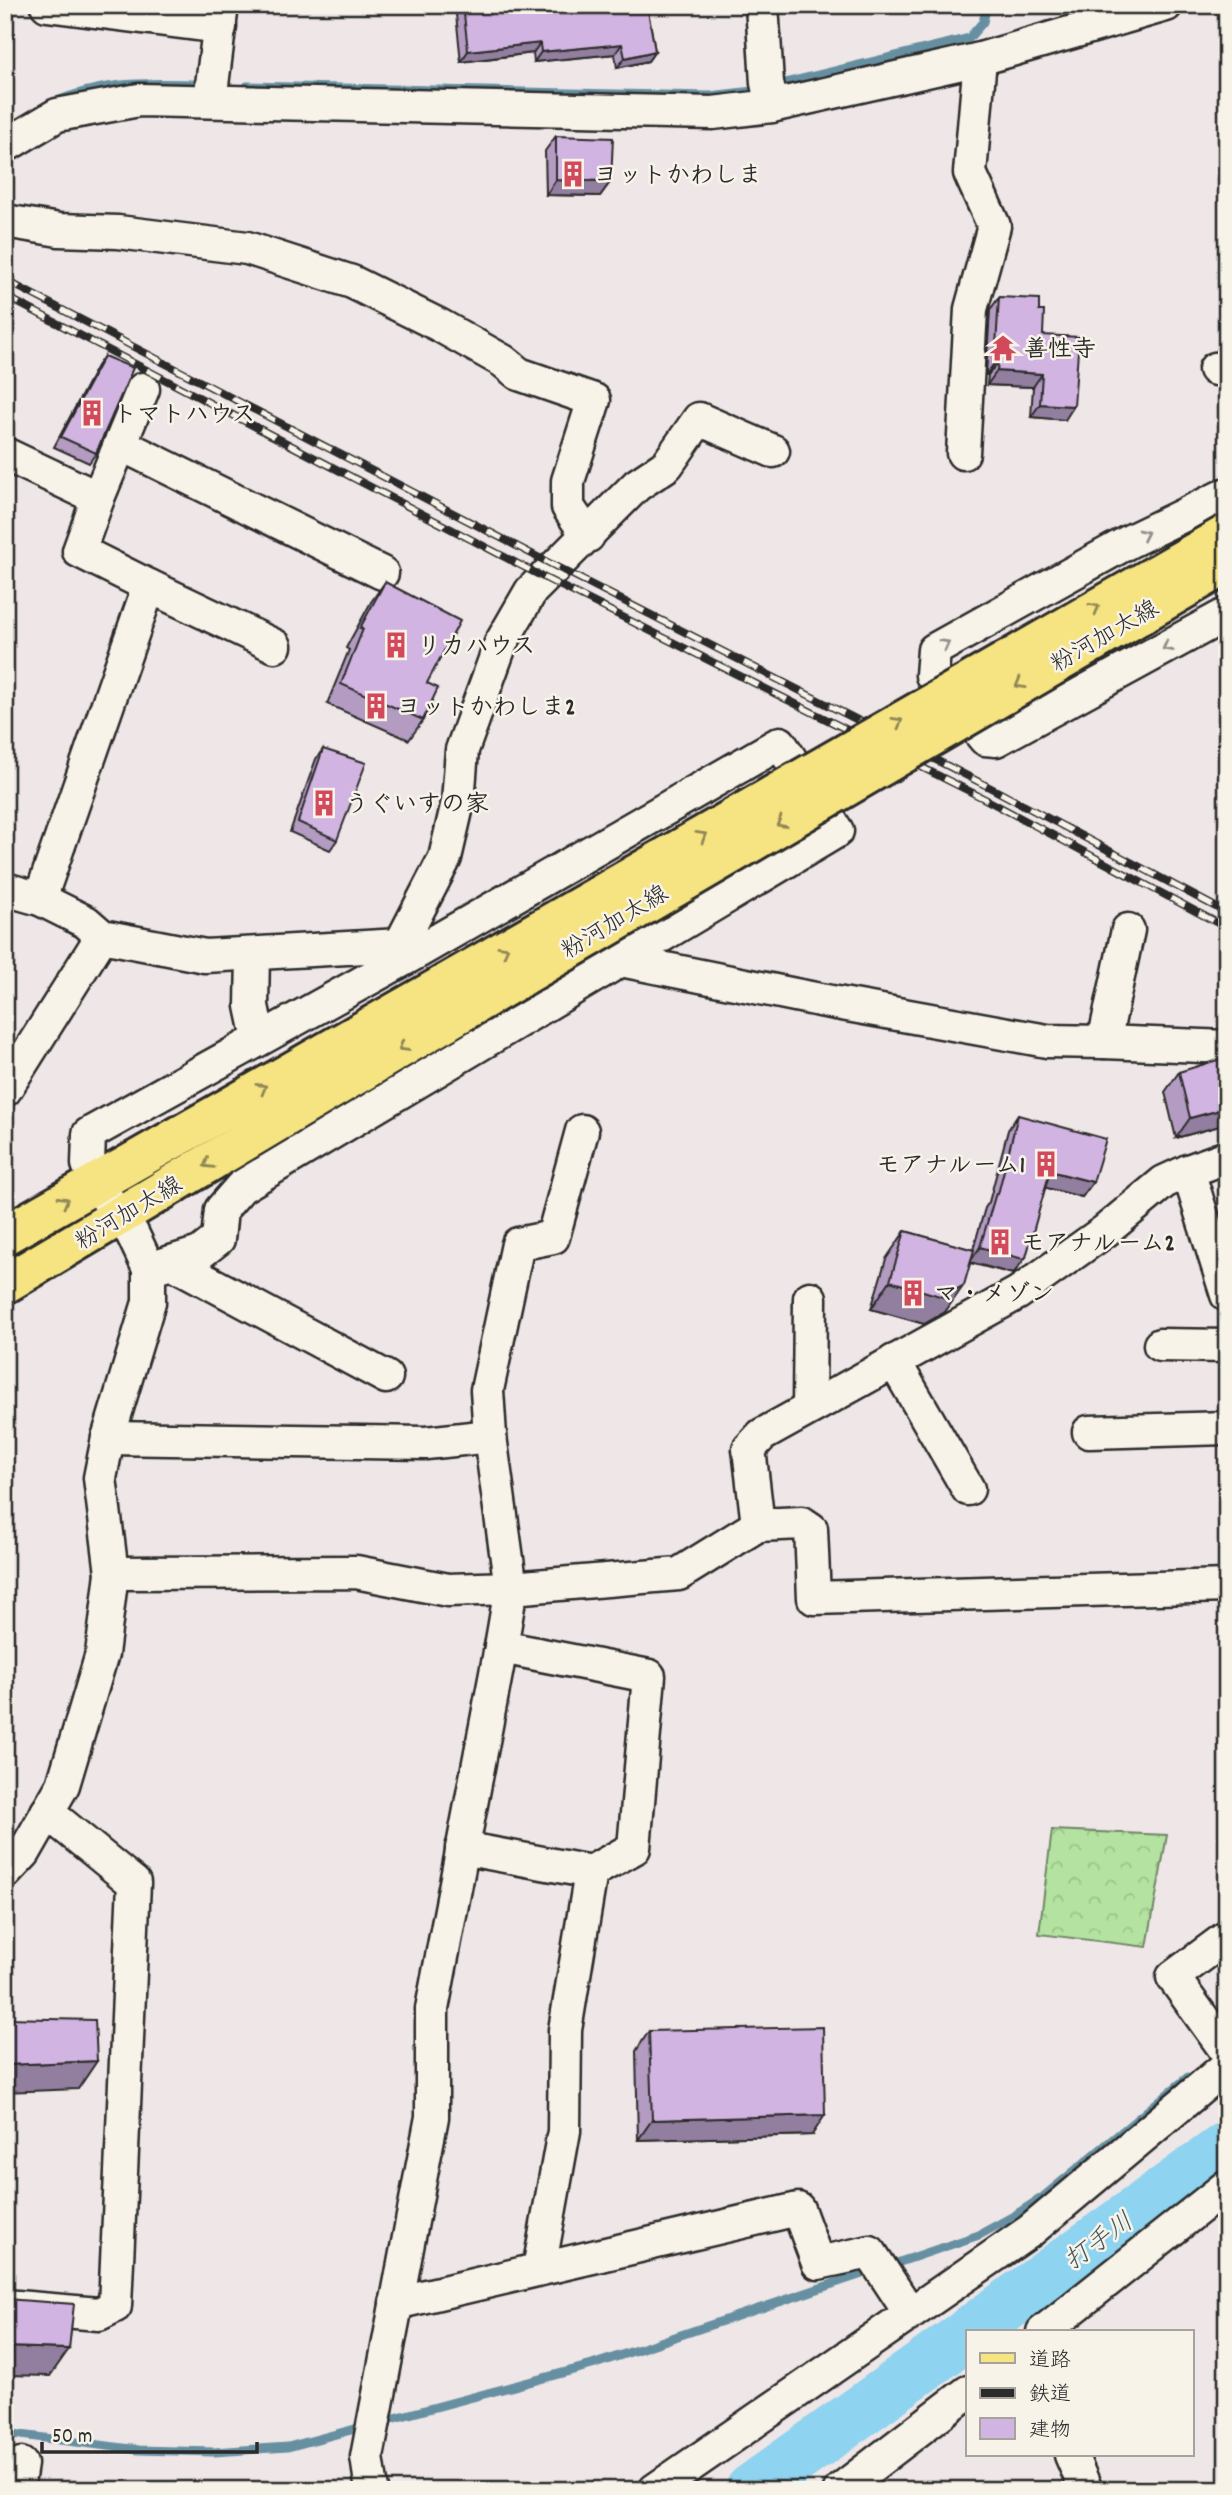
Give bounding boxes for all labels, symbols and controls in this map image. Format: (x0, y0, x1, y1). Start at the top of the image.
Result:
building icon: ヨットかわしま (558, 159, 588, 189)
place label: ヨットかわしま (594, 160, 762, 194)
temple icon: 善性寺 (988, 333, 1018, 363)
place label: 善性寺 (1024, 334, 1096, 368)
building icon: トマトハウス (77, 398, 107, 428)
place label: トマトハウス (113, 399, 256, 433)
one-way arrow (1137, 528, 1149, 542)
street label: 粉河加太線 (1045, 593, 1166, 682)
one-way arrow (1088, 603, 1101, 616)
building icon: リカハウス (381, 630, 411, 660)
place label: リカハウス (417, 631, 536, 665)
one-way arrow (1162, 638, 1174, 652)
one-way arrow (937, 639, 950, 652)
one-way arrow (1014, 676, 1027, 689)
building icon: ヨットかわしま2 (361, 691, 391, 721)
place label: ヨットかわしま2 (397, 692, 576, 726)
one-way arrow (891, 717, 904, 730)
building icon: うぐいすの家 (309, 788, 339, 818)
place label: うぐいすの家 (345, 789, 489, 823)
one-way arrow (775, 815, 788, 828)
one-way arrow (694, 831, 707, 844)
street label: 粉河加太線 (555, 878, 676, 969)
one-way arrow (497, 945, 510, 958)
one-way arrow (398, 1038, 411, 1051)
one-way arrow (254, 1083, 267, 1096)
building icon: モアナルーム1 (1031, 1149, 1061, 1179)
place label: モアナルーム1 (876, 1150, 1025, 1184)
one-way arrow (203, 1155, 216, 1168)
street label: 粉河加太線 (69, 1169, 190, 1260)
one-way arrow (57, 1196, 70, 1209)
building icon: モアナルーム2 (985, 1227, 1015, 1257)
place label: モアナルーム2 (1021, 1228, 1175, 1262)
building icon: マ・メゾン (898, 1278, 928, 1308)
place label: マ・メゾン (934, 1279, 1054, 1313)
water label: 打手川 (1058, 2205, 1142, 2281)
legend (966, 2330, 1194, 2456)
text: 道路 (1029, 2347, 1071, 2377)
text: 鉄道 (1029, 2381, 1071, 2411)
scale bar (42, 2411, 257, 2455)
text: 建物 (1029, 2417, 1071, 2447)
text: 50 m (52, 2423, 92, 2453)

